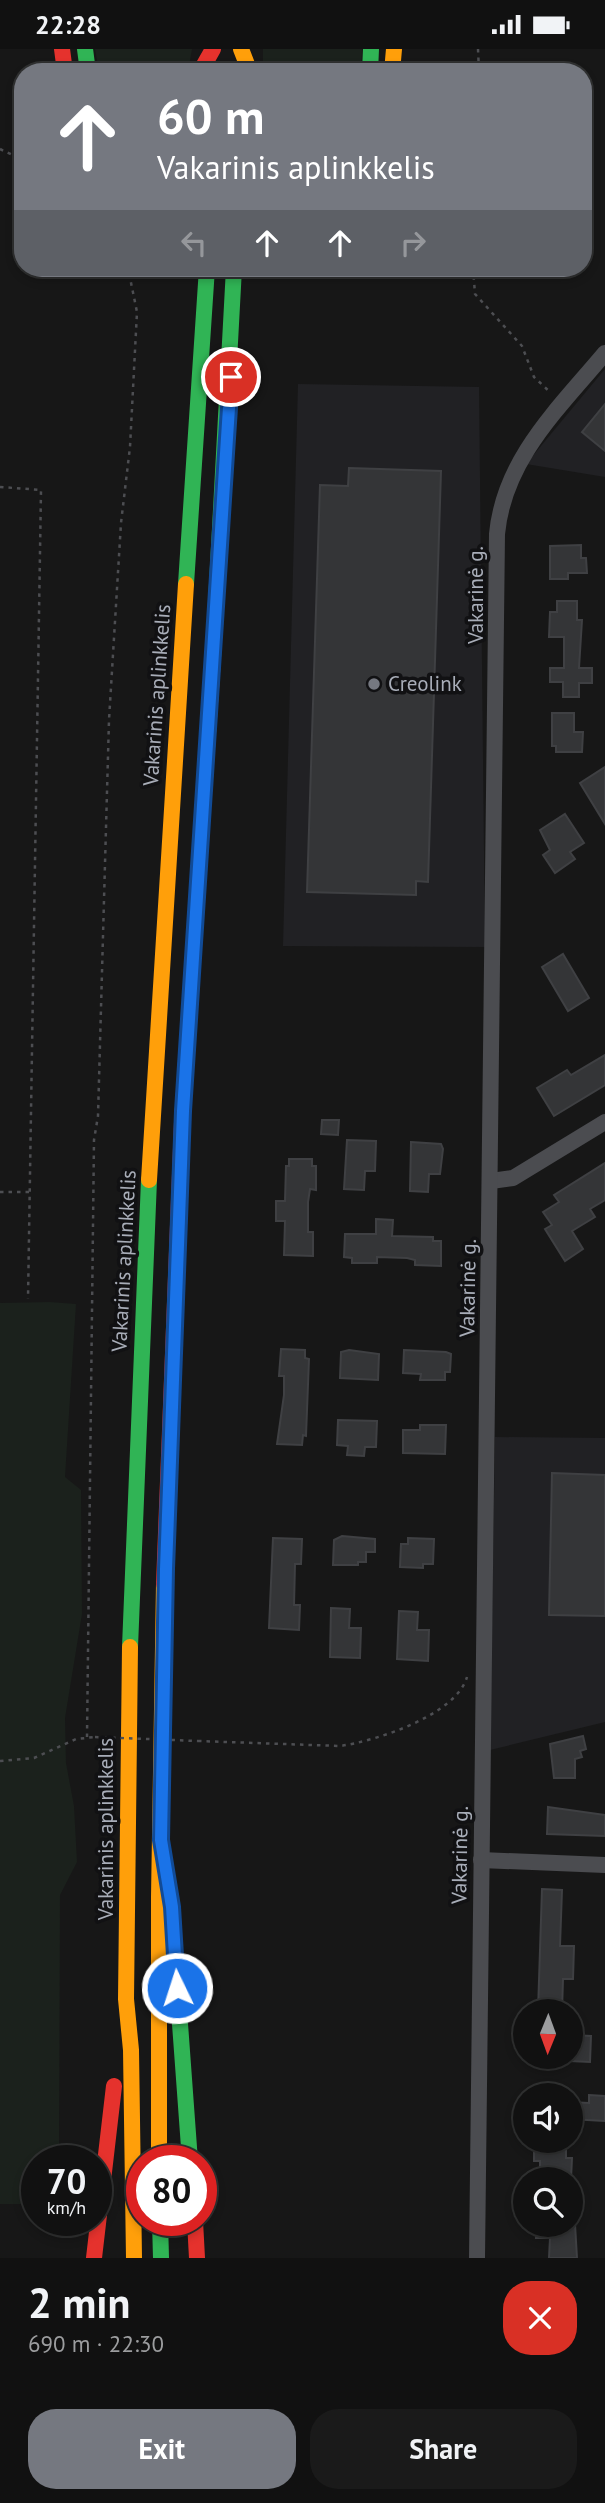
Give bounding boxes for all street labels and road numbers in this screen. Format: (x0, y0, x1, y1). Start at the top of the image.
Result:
street label: Vakarinė g. (462, 546, 489, 645)
street label: Vakarinis aplinkkelis (137, 603, 176, 788)
street label: Vakarinis aplinkkelis (105, 1169, 142, 1354)
street label: Vakarinė g. (453, 1239, 482, 1338)
street label: Vakarinis aplinkkelis (92, 1738, 119, 1921)
street label: Vakarinė g. (445, 1806, 474, 1905)

